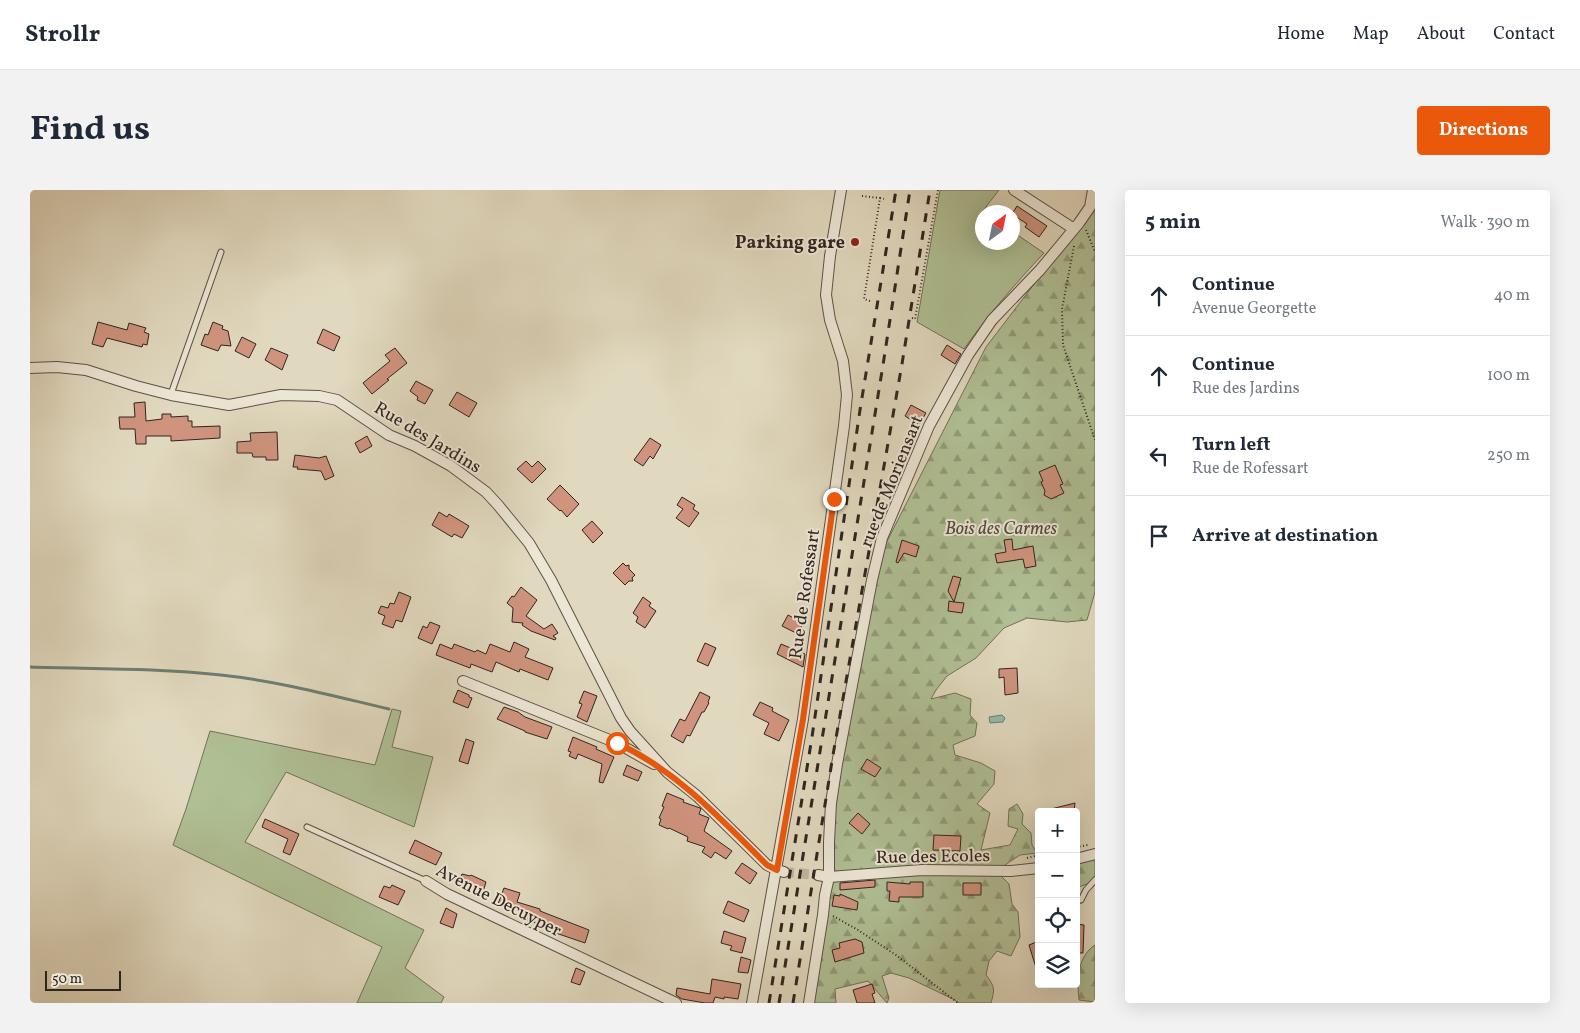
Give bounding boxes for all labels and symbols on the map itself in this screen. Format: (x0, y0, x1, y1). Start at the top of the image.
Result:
north arrow (975, 205, 1020, 250)
place label: Parking gare (735, 231, 845, 256)
marker: Parking gare (849, 236, 861, 248)
street label: Rue des Jardins (369, 396, 486, 480)
street label: rue de Moriensart (854, 412, 930, 552)
route end (823, 488, 846, 511)
park label: Bois des Carmes (945, 517, 1057, 542)
street label: Rue de Rofessart (784, 527, 827, 661)
route start (606, 732, 629, 755)
street label: Rue des Ecoles (876, 844, 990, 871)
street label: Avenue Decuyper (431, 859, 566, 944)
scale bar (45, 968, 121, 991)

